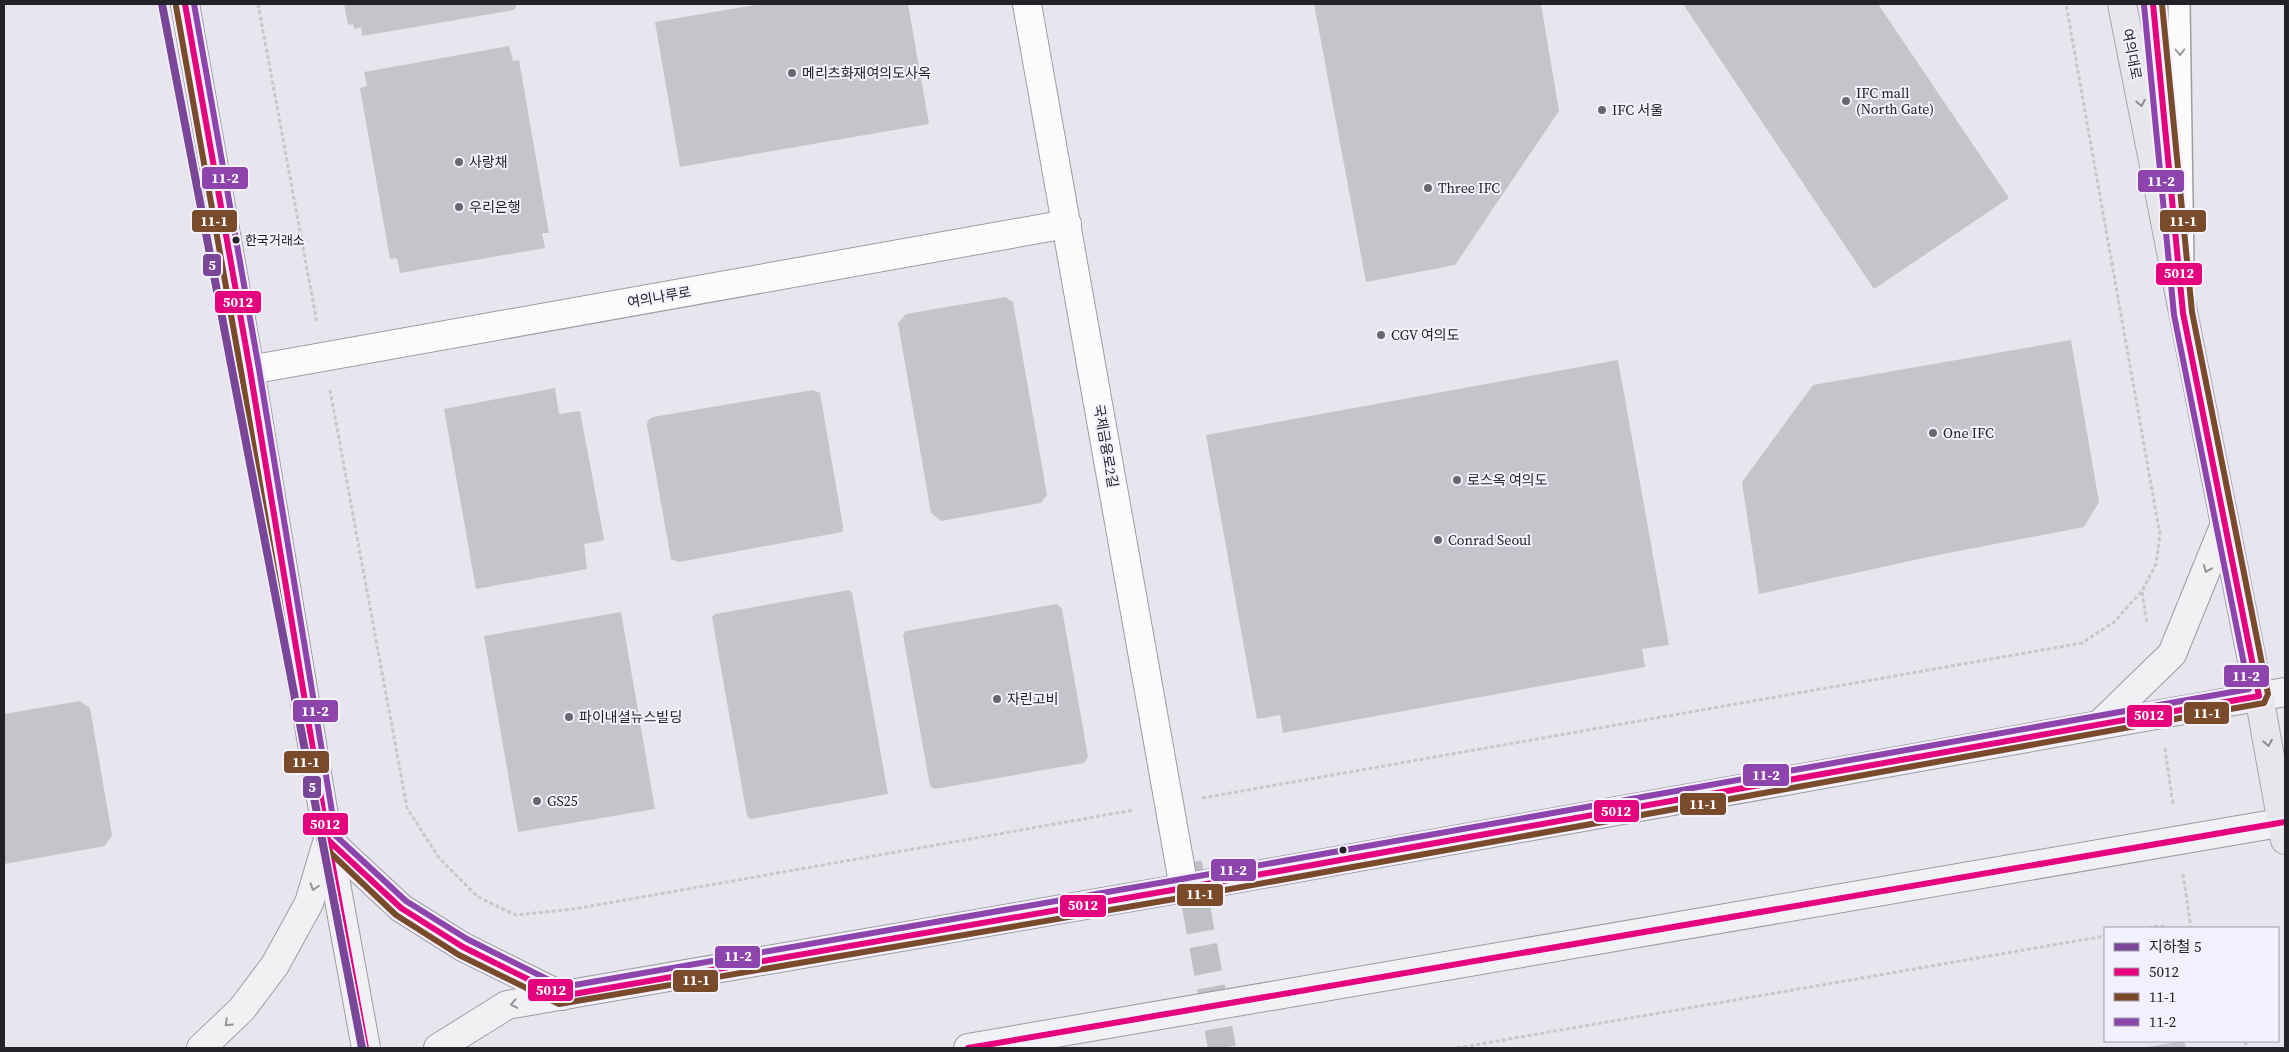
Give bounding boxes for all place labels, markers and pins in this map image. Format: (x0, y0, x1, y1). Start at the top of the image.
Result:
place label: 메리츠화재여의도사옥 (802, 63, 931, 83)
marker: 메리츠화재여의도사옥 (786, 67, 798, 79)
place label: IFC mall (North Gate) (1856, 83, 1934, 119)
marker: IFC mall (North Gate) (1840, 95, 1852, 107)
place label: IFC 서울 (1612, 100, 1663, 120)
marker: IFC 서울 (1596, 104, 1608, 116)
place label: 사랑채 (469, 152, 508, 172)
marker: 사랑채 (453, 156, 465, 168)
place label: Three IFC (1438, 178, 1500, 198)
marker: Three IFC (1422, 182, 1434, 194)
place label: 우리은행 (469, 197, 521, 217)
marker: 우리은행 (453, 201, 465, 213)
place label: 한국거래소 (245, 232, 305, 249)
marker: 한국거래소 (231, 235, 241, 245)
place label: CGV 여의도 (1391, 325, 1460, 345)
marker: CGV 여의도 (1375, 329, 1387, 341)
place label: One IFC (1943, 423, 1994, 443)
marker: One IFC (1927, 427, 1939, 439)
place label: 로스옥 여의도 (1467, 470, 1548, 490)
marker: 로스옥 여의도 (1451, 474, 1463, 486)
place label: Conrad Seoul (1448, 530, 1531, 550)
marker: Conrad Seoul (1432, 534, 1444, 546)
place label: 자린고비 (1007, 689, 1059, 709)
marker: 자린고비 (991, 693, 1003, 705)
place label: 파이내셜뉴스빌딩 (579, 707, 682, 727)
marker: 파이내셜뉴스빌딩 (563, 711, 575, 723)
place label: GS25 (547, 791, 578, 811)
marker: GS25 (531, 795, 543, 807)
unlabelled marker (1338, 845, 1348, 855)

